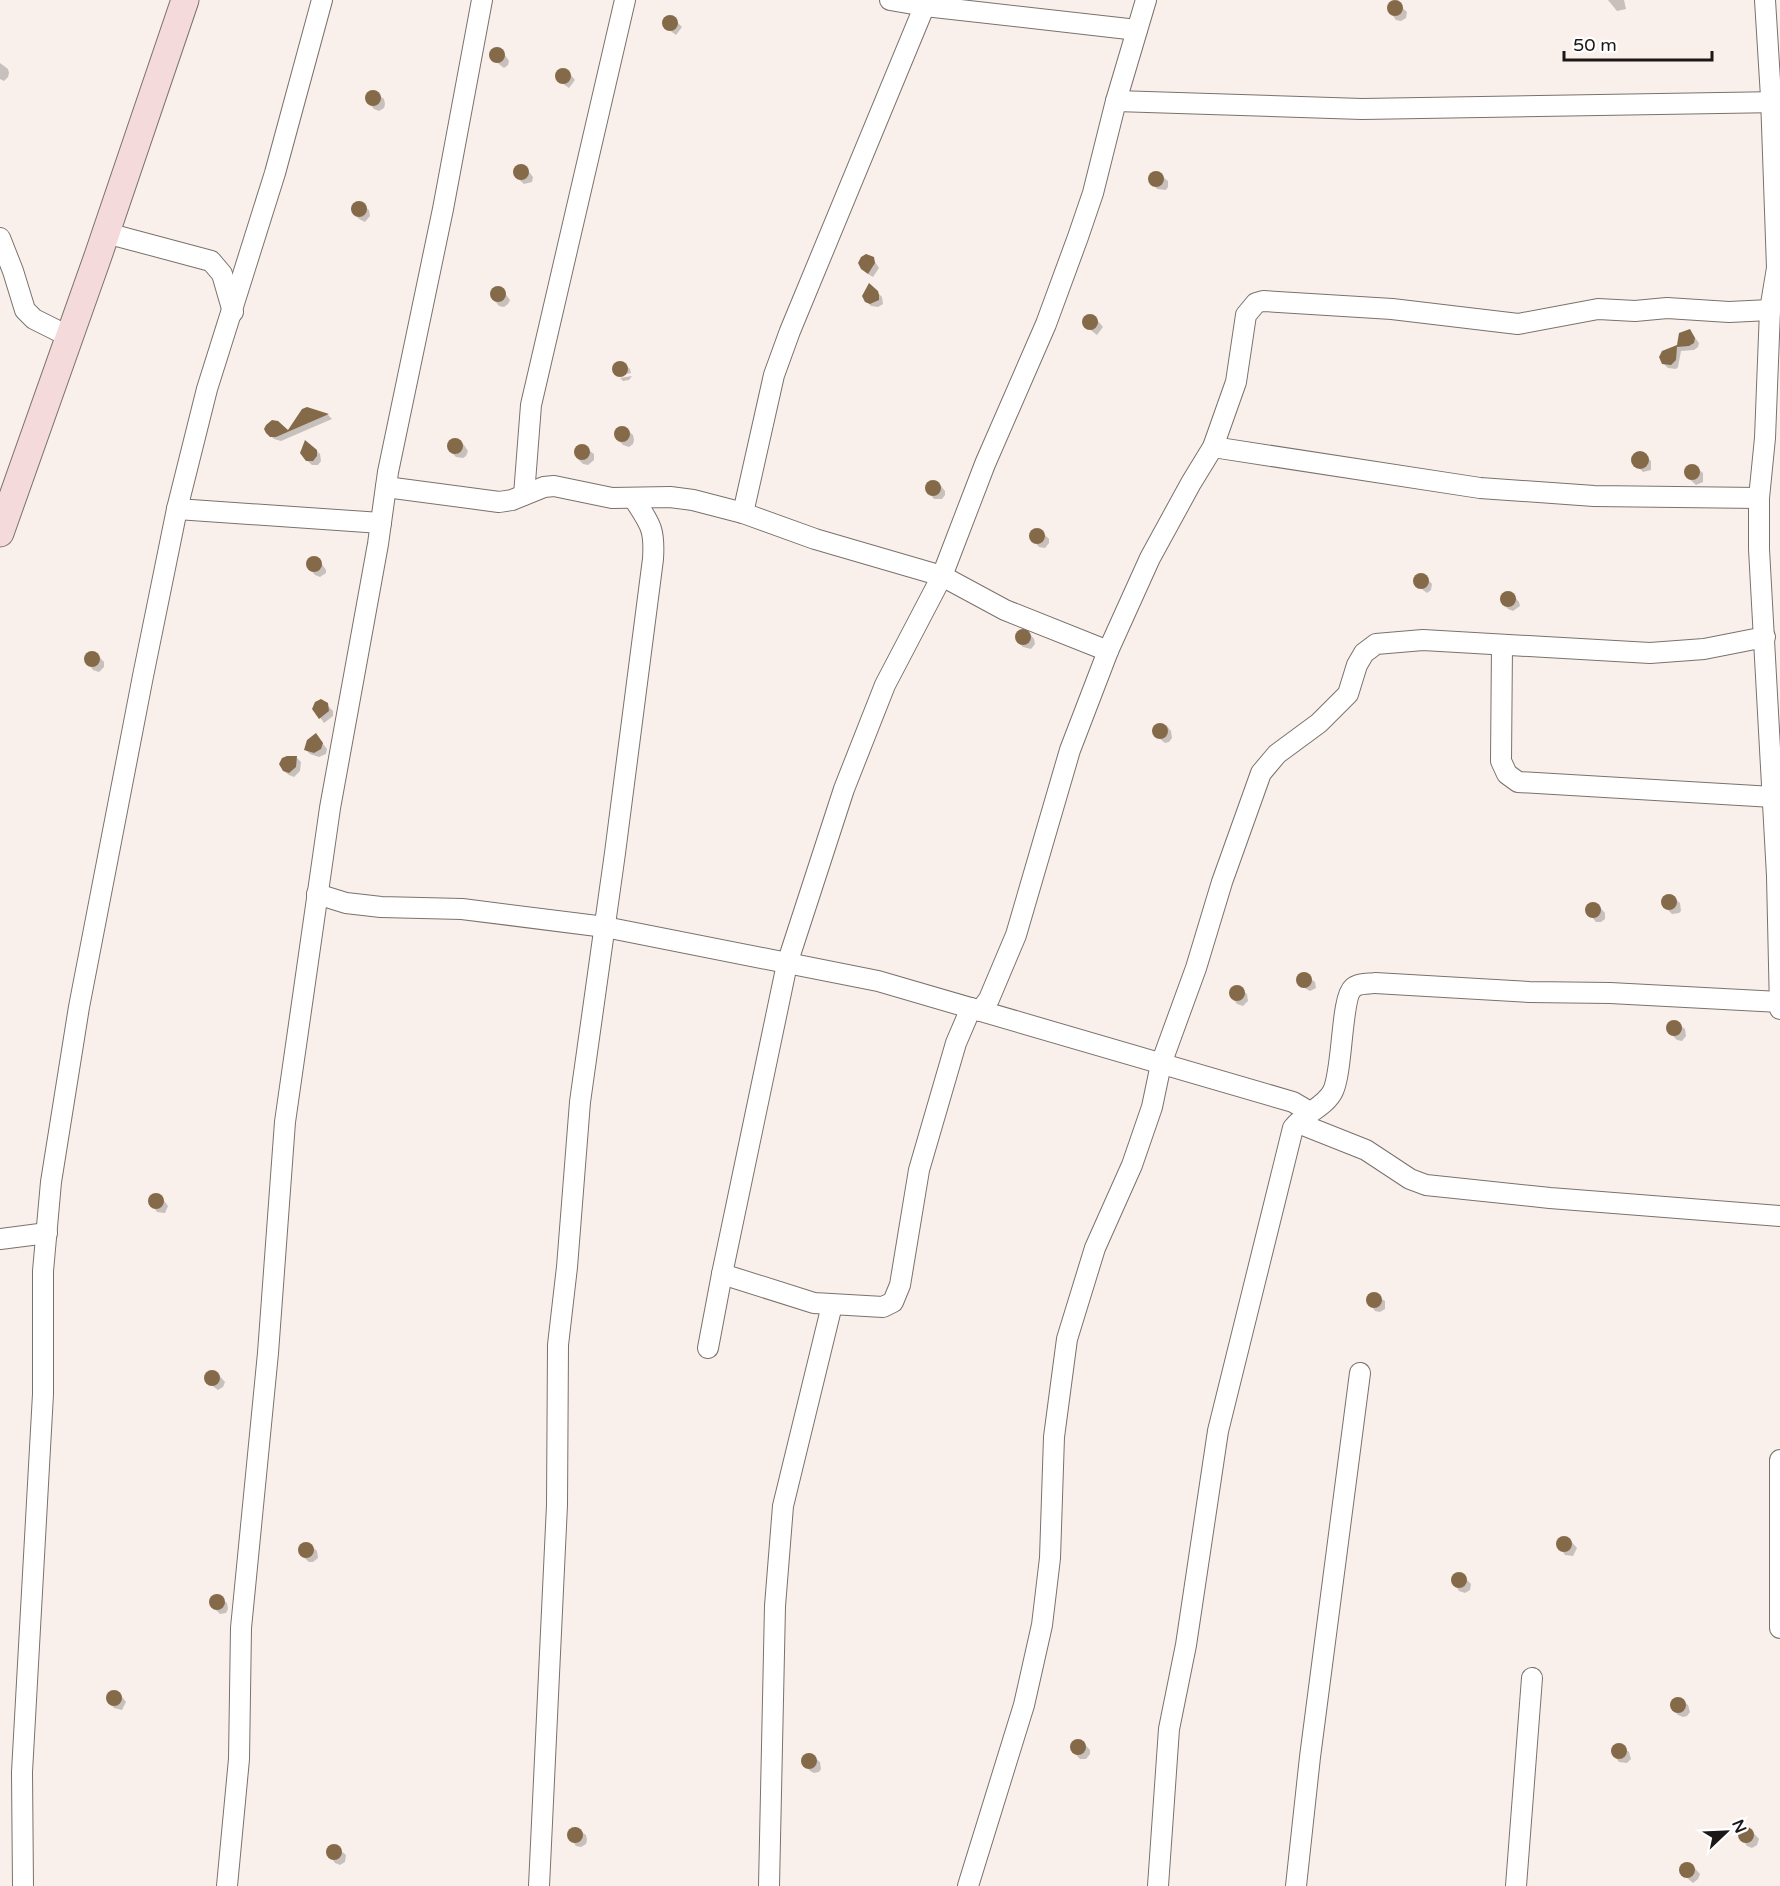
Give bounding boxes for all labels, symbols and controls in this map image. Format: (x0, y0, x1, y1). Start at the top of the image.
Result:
scale bar (1564, 24, 1712, 62)
text: 50 m (1573, 34, 1617, 56)
north arrow (1696, 1802, 1756, 1862)
text: N (1727, 1817, 1751, 1836)

